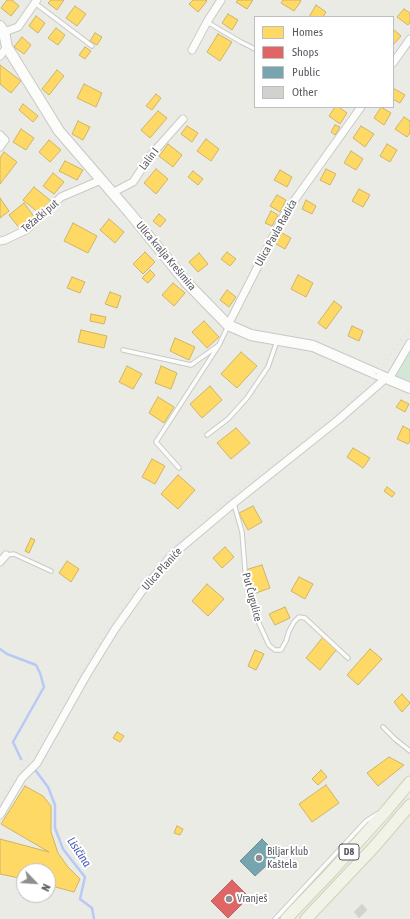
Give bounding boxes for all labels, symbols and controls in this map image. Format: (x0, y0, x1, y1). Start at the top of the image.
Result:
legend (254, 16, 394, 108)
text: Homes (292, 25, 323, 39)
text: Shops (292, 45, 318, 59)
text: Public (292, 65, 320, 79)
text: Other (292, 85, 317, 99)
street label: Lalin I (136, 145, 162, 173)
street label: Težački put (19, 197, 61, 235)
street label: Ulica Pavla Radića (252, 197, 300, 269)
street label: Ulica kralja Krešimira (133, 219, 199, 293)
street label: Ulica Planiće (139, 545, 185, 593)
street label: Put Čugulice (239, 571, 265, 623)
water label: Lisičina (64, 834, 94, 870)
road number: D8 (339, 844, 359, 860)
place label: Biljar klub Kaštela (267, 845, 308, 871)
marker: Biljar klub Kaštela (254, 853, 264, 863)
north arrow (16, 863, 56, 903)
text: N (39, 882, 53, 893)
place label: Vranješ (237, 892, 267, 906)
marker: Vranješ (224, 894, 234, 904)

